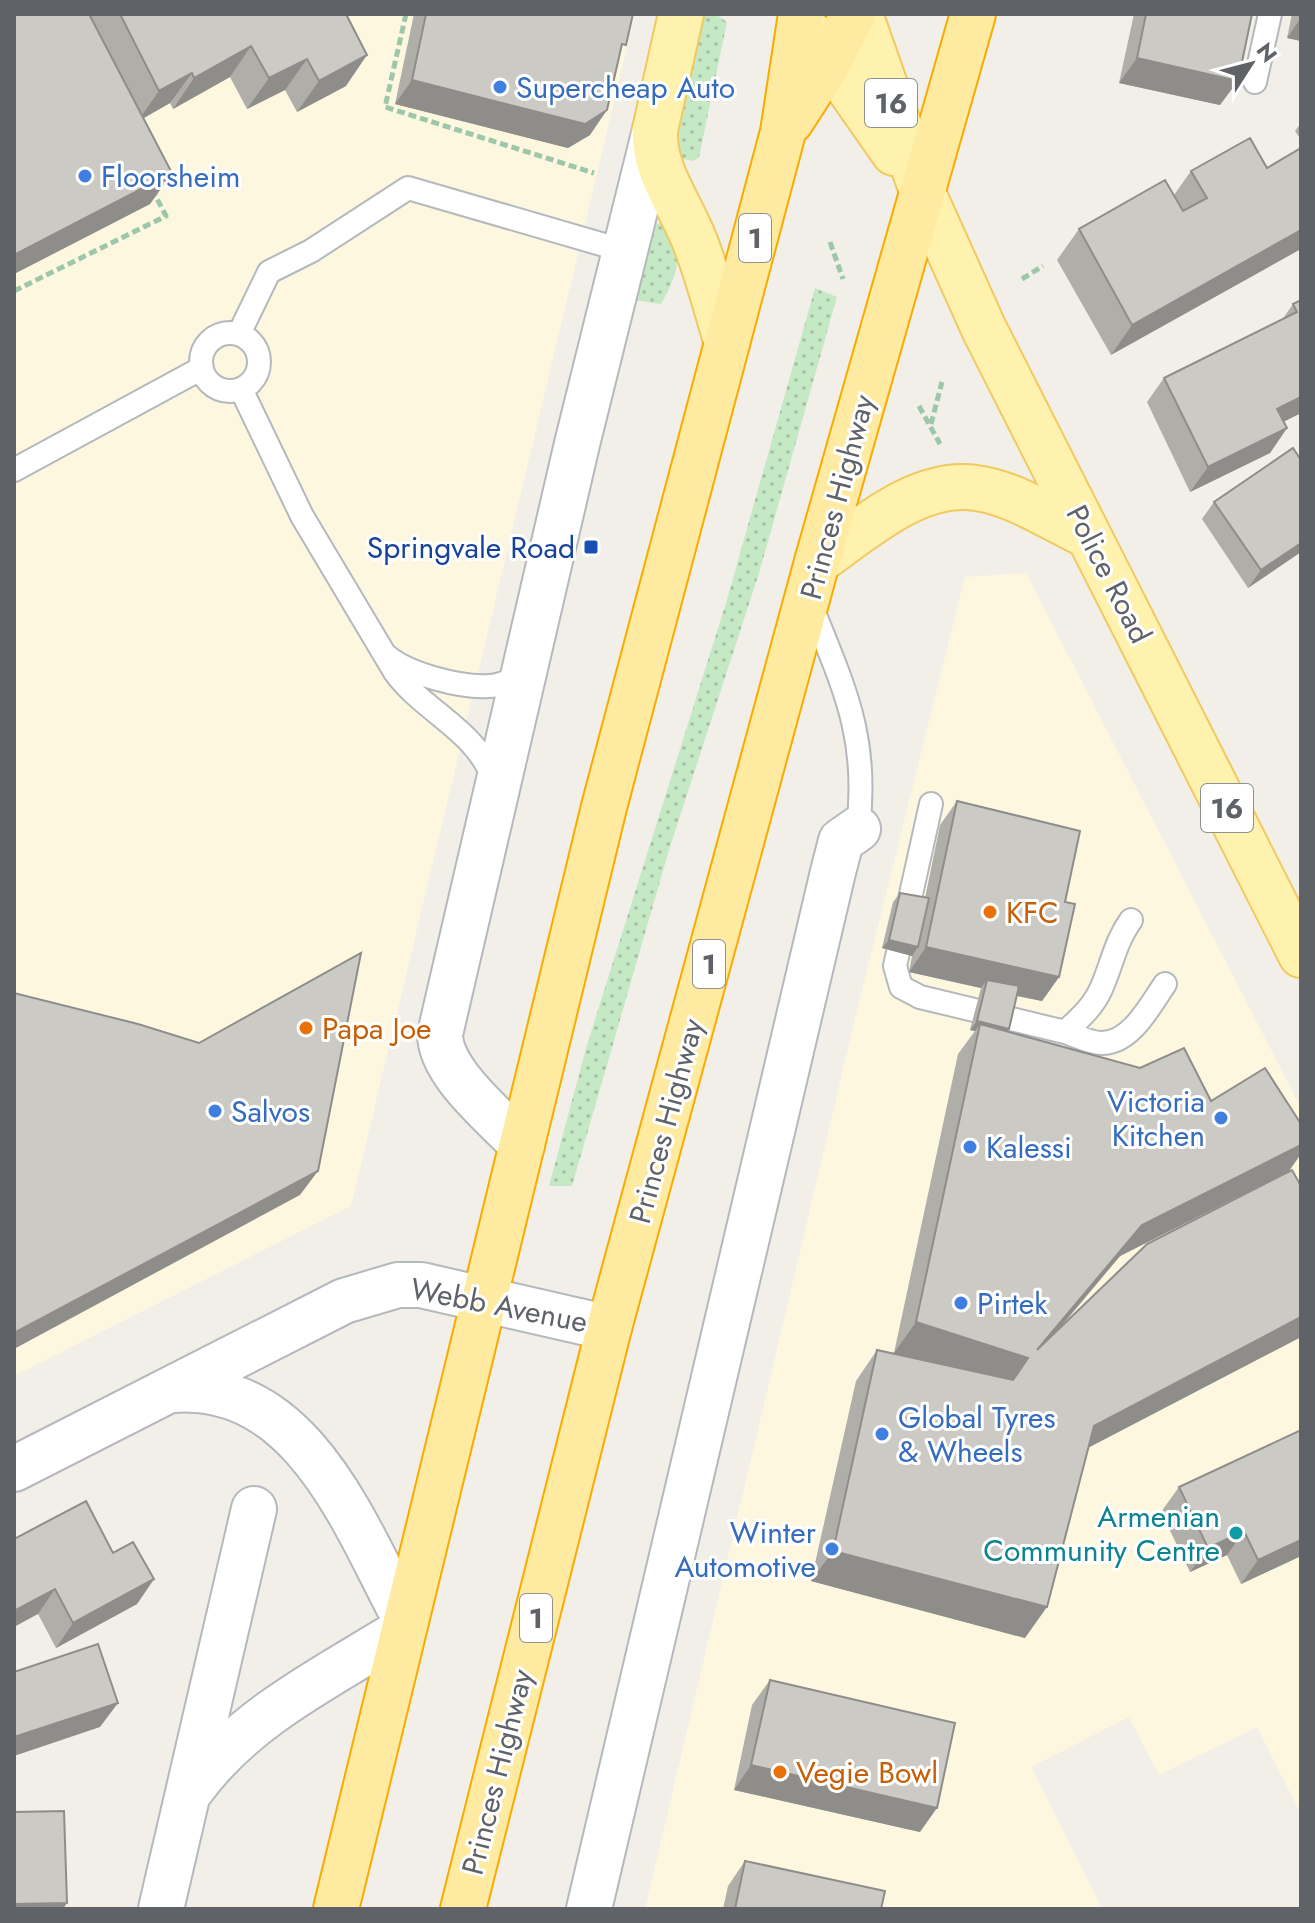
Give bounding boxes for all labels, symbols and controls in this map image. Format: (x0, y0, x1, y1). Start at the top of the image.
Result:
north arrow (1211, 24, 1291, 104)
text: N (1249, 36, 1285, 69)
place label: Supercheap Auto (516, 66, 735, 109)
marker: Supercheap Auto (491, 78, 509, 96)
road number: 16 (865, 79, 917, 127)
place label: Floorsheim (101, 155, 240, 198)
marker: Floorsheim (76, 167, 94, 185)
road number: 1 (739, 214, 771, 262)
street label: Princes Highway (789, 389, 885, 604)
street label: Police Road (1056, 497, 1162, 651)
place label: Springvale Road (367, 526, 575, 569)
marker: Springvale Road (582, 538, 600, 556)
road number: 16 (1201, 784, 1253, 832)
place label: KFC (1006, 891, 1059, 934)
marker: KFC (981, 903, 999, 921)
road number: 1 (693, 940, 725, 988)
place label: Papa Joe (322, 1007, 432, 1050)
street label: Princes Highway (618, 1013, 714, 1228)
marker: Papa Joe (297, 1019, 315, 1037)
place label: Victoria Kitchen (1107, 1080, 1205, 1157)
place label: Salvos (231, 1090, 310, 1133)
marker: Salvos (206, 1102, 224, 1120)
marker: Victoria Kitchen (1212, 1109, 1230, 1127)
place label: Kalessi (986, 1126, 1072, 1169)
marker: Kalessi (961, 1138, 979, 1156)
street label: Webb Avenue (407, 1267, 591, 1343)
place label: Pirtek (977, 1282, 1048, 1325)
marker: Pirtek (952, 1294, 970, 1312)
place label: Global Tyres & Wheels (898, 1396, 1056, 1473)
marker: Global Tyres & Wheels (873, 1425, 891, 1443)
place label: Armenian Community Centre (983, 1495, 1220, 1572)
place label: Winter Automotive (674, 1511, 817, 1588)
marker: Armenian Community Centre (1227, 1524, 1245, 1542)
marker: Winter Automotive (823, 1540, 841, 1558)
road number: 1 (520, 1594, 552, 1642)
street label: Princes Highway (451, 1664, 544, 1879)
place label: Vegie Bowl (796, 1751, 938, 1794)
marker: Vegie Bowl (771, 1763, 789, 1781)

